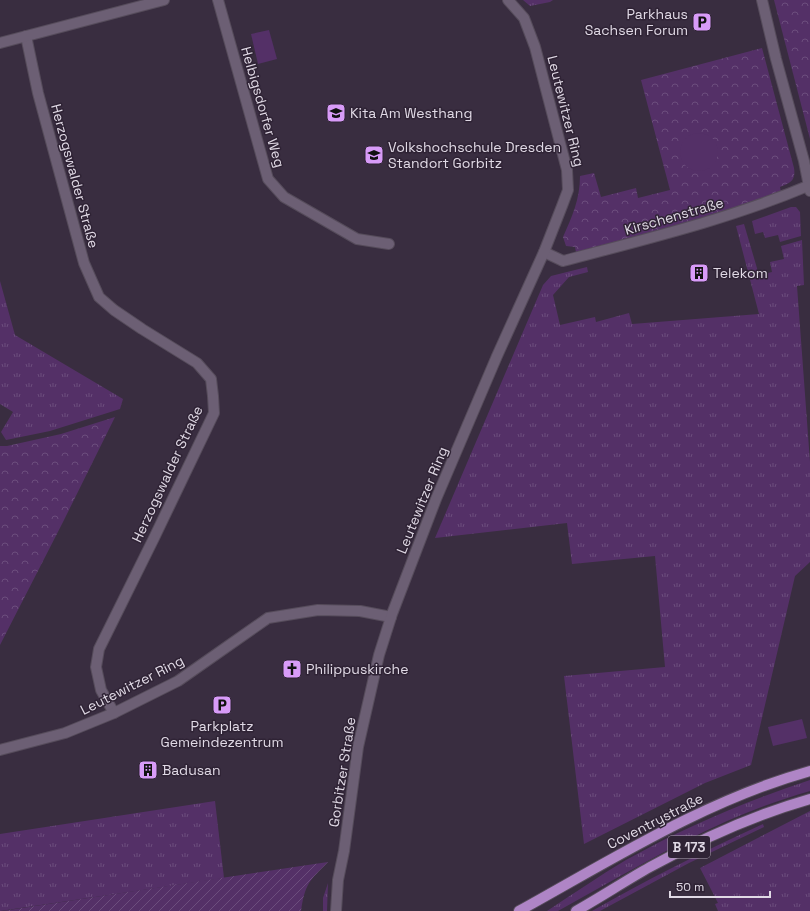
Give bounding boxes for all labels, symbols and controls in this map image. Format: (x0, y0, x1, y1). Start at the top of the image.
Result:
place label: Parkhaus Sachsen Forum (585, 5, 688, 39)
parking icon: Parkhaus Sachsen Forum (691, 11, 713, 33)
street label: Helbigsdorfer Weg (237, 44, 289, 170)
street label: Leutewitzer Ring (543, 54, 589, 168)
street label: Herzogswalder Straße (47, 102, 103, 250)
school or university icon: Kita Am Westhang (325, 102, 347, 124)
place label: Kita Am Westhang (350, 104, 472, 122)
place label: Volkshochschule Dresden Standort Gorbitz (388, 138, 561, 172)
school or university icon: Volkshochschule Dresden Standort Gorbitz (363, 144, 385, 166)
street label: Kirschenstraße (622, 193, 726, 239)
building icon: Telekom (688, 262, 710, 284)
place label: Telekom (713, 264, 768, 282)
street label: Herzogswalder Straße (127, 403, 207, 545)
street label: Leutewitzer Ring (392, 444, 452, 556)
street label: Leutewitzer Ring (77, 651, 187, 719)
church icon: Philippuskirche (281, 658, 303, 680)
place label: Philippuskirche (306, 660, 409, 678)
parking icon: Parkplatz Gemeindezentrum (211, 694, 233, 716)
street label: Gorbitzer Straße (324, 716, 360, 828)
place label: Parkplatz Gemeindezentrum (161, 717, 283, 751)
building icon: Badusan (137, 759, 159, 781)
place label: Badusan (162, 761, 221, 779)
street label: Coventrystraße (604, 789, 706, 853)
road number: B 173 (668, 836, 710, 858)
scale bar (670, 873, 770, 899)
text: 50 m (676, 879, 704, 895)

